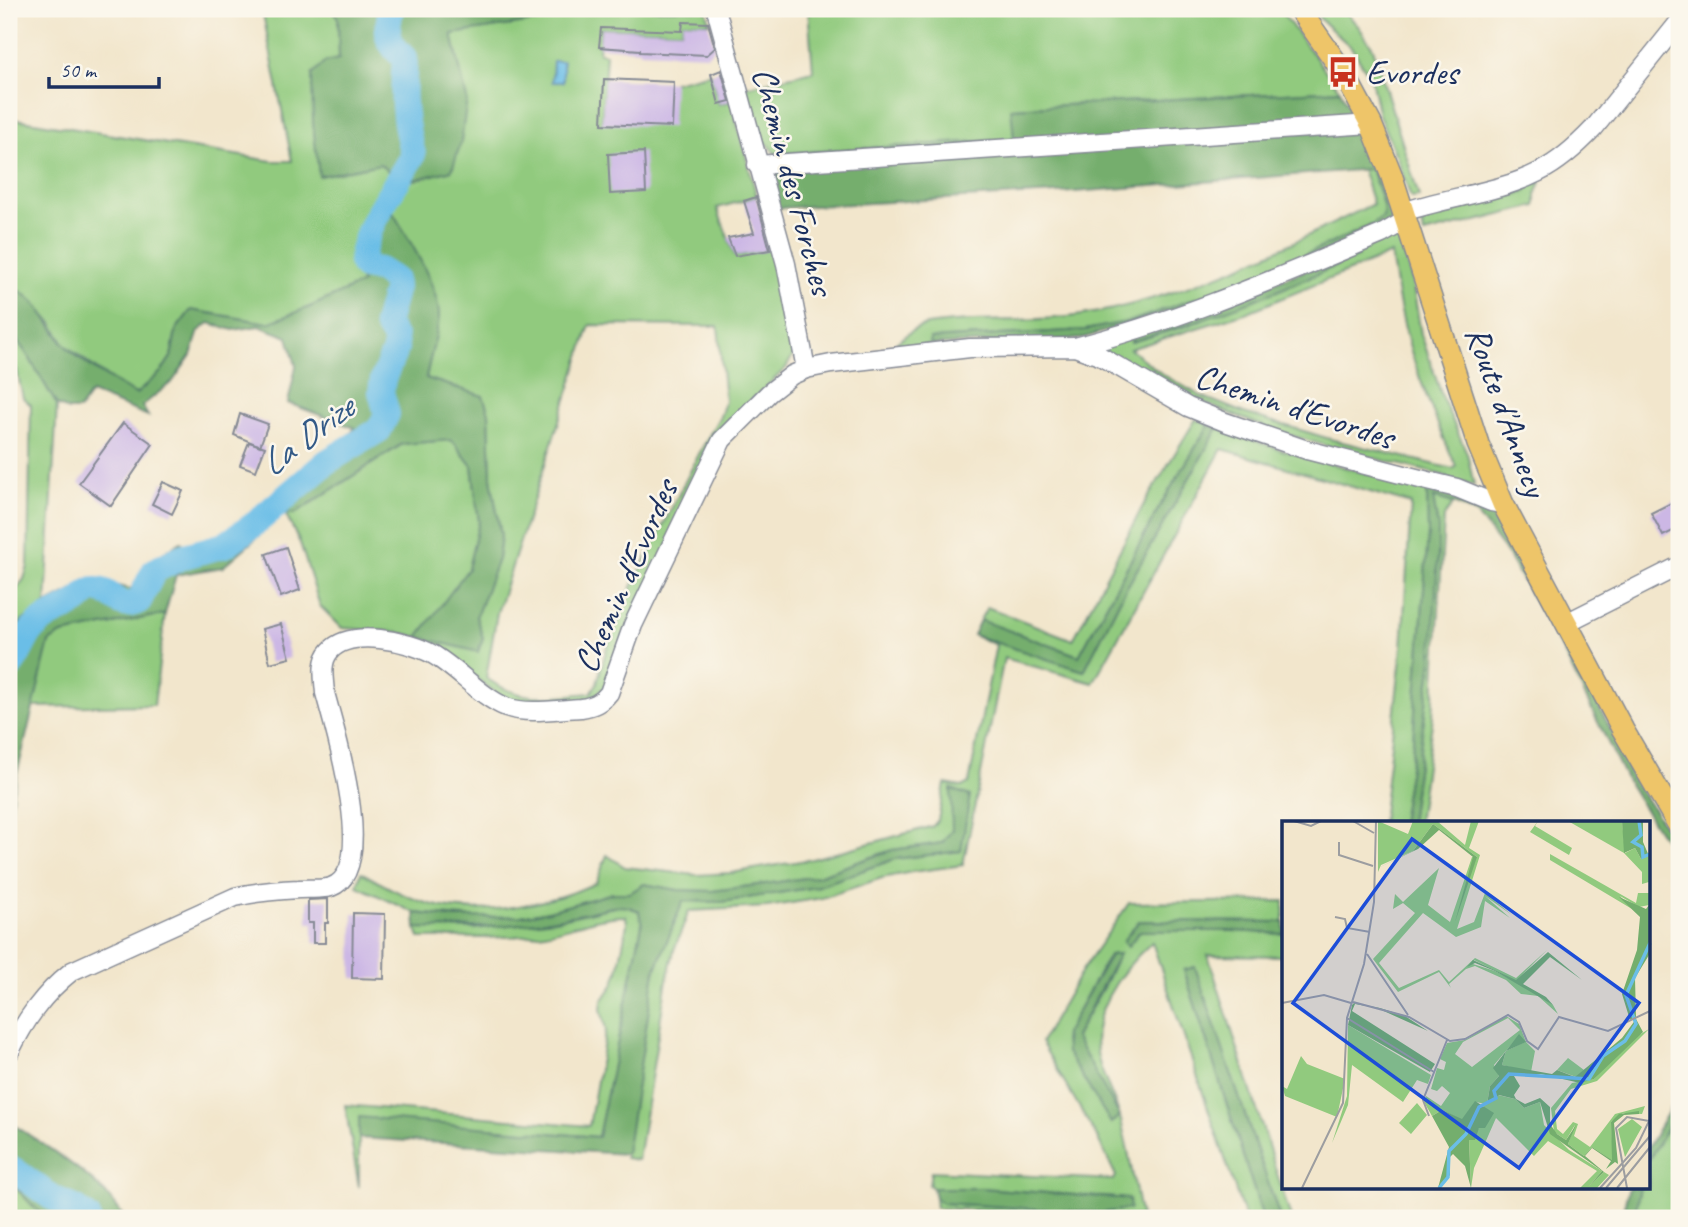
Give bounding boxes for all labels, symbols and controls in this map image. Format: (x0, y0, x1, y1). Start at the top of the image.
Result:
scale bar (49, 46, 159, 90)
place label: Evordes (1366, 50, 1461, 95)
bus stop icon: Evordes (1326, 55, 1360, 89)
text: 50 m (60, 57, 98, 83)
street label: Chemin des Forches (742, 62, 846, 303)
street label: Route d'Annecy (1455, 320, 1559, 505)
street label: Chemin d'Evordes (1190, 353, 1403, 461)
water label: La Drize (250, 382, 367, 486)
street label: Chemin d'Evordes (563, 470, 689, 679)
inset map (1282, 821, 1650, 1188)

